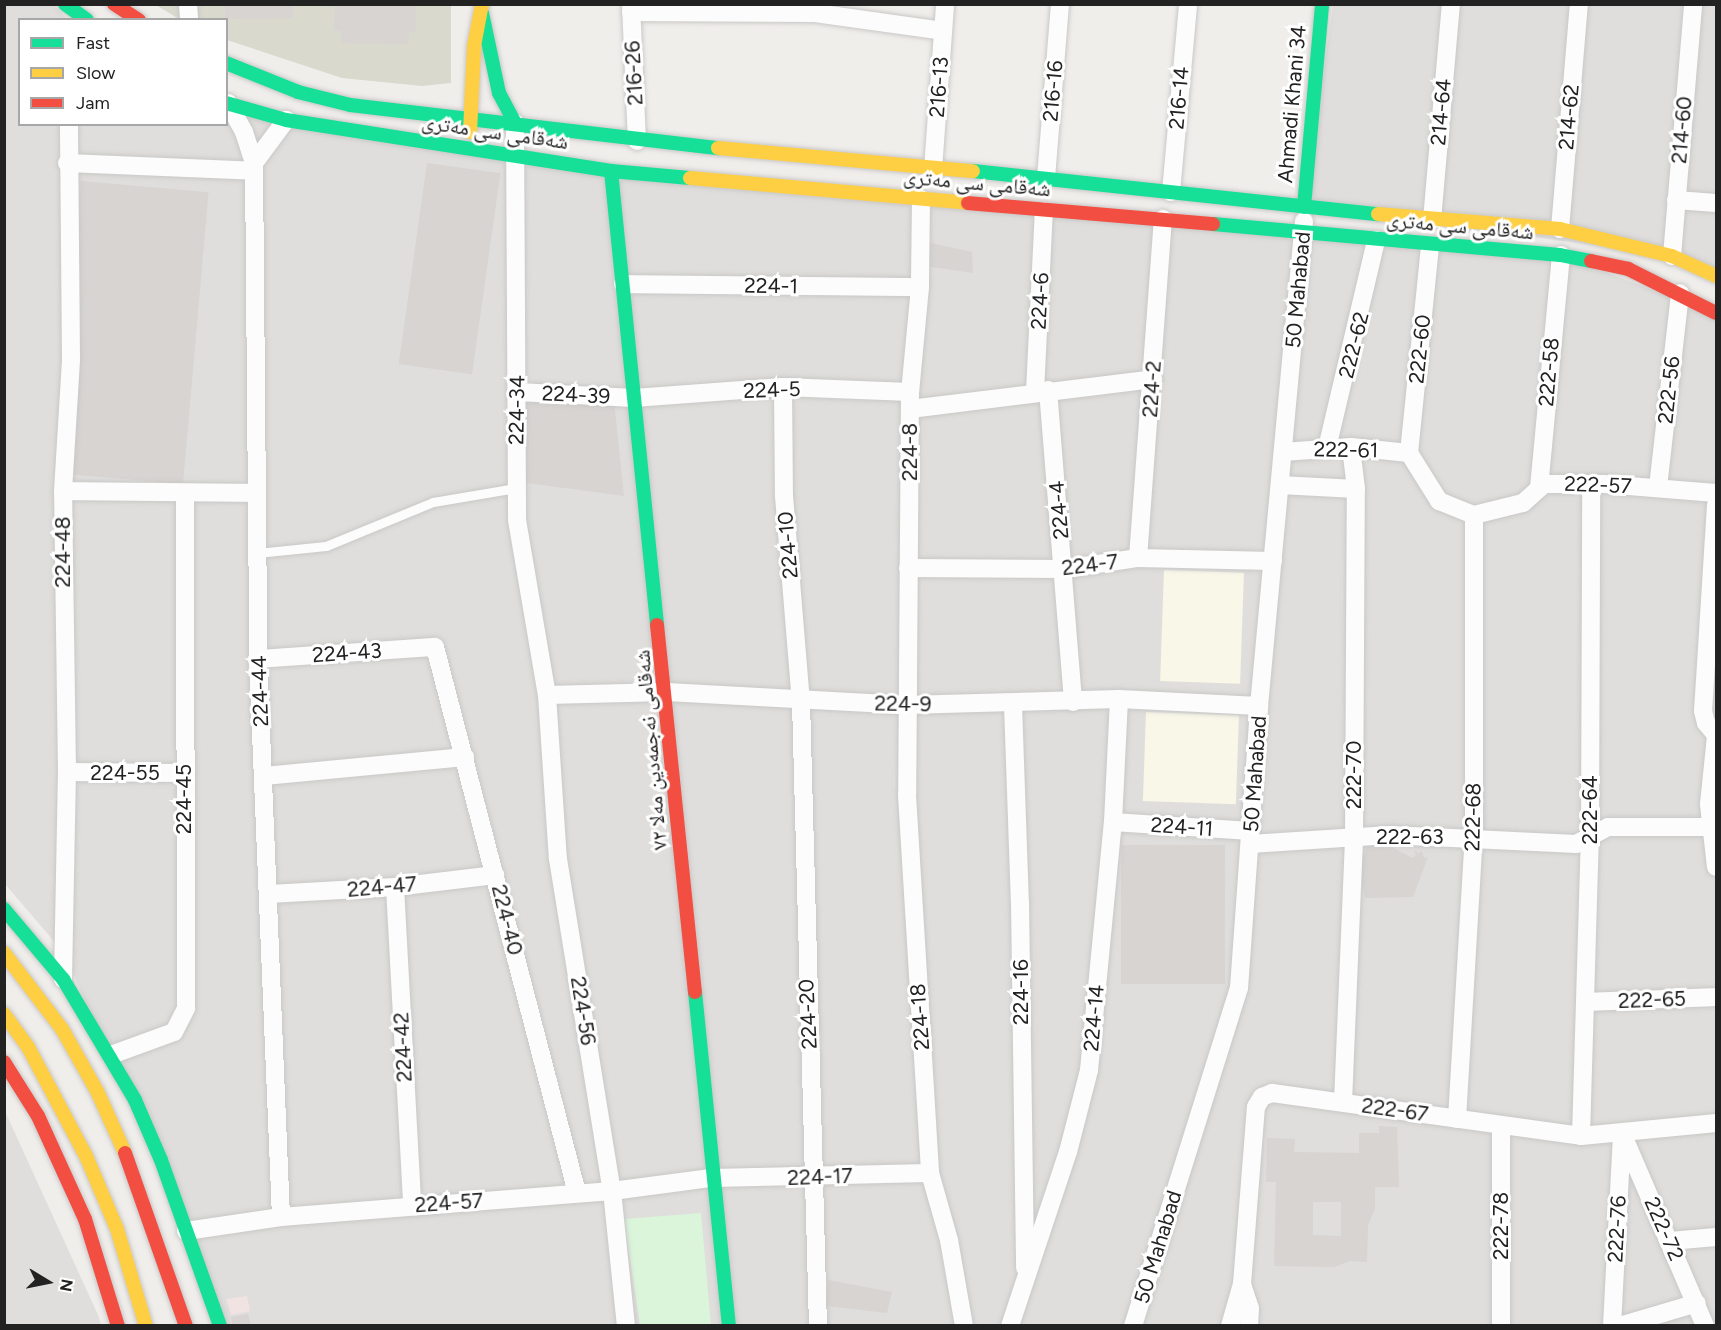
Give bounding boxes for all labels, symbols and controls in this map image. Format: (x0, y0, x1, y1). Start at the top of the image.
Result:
legend (18, 18, 228, 126)
street label: Ahmadi Khani 34 (1273, 24, 1311, 184)
text: Fast (76, 32, 110, 54)
street label: 216-26 (620, 40, 648, 106)
street label: 216-13 (924, 56, 954, 118)
street label: 216-16 (1038, 59, 1068, 123)
text: Slow (76, 62, 115, 84)
street label: 216-14 (1164, 66, 1194, 130)
street label: 214-64 (1426, 77, 1456, 147)
street label: 214-62 (1554, 83, 1584, 151)
text: Jam (76, 92, 110, 114)
street label: 214-60 (1667, 95, 1697, 165)
street label: شەقامی سی مەتری (420, 109, 570, 155)
street label: شەقامی سی مەتری (902, 164, 1052, 202)
street label: شەقامی سی مەتری (1385, 207, 1535, 245)
street label: 50 Mahabad (1280, 231, 1316, 349)
street label: 224-6 (1026, 272, 1054, 330)
street label: 224-1 (744, 273, 798, 299)
street label: 222-62 (1334, 309, 1374, 381)
street label: 222-60 (1404, 313, 1436, 385)
street label: 222-58 (1533, 337, 1565, 407)
street label: 222-56 (1653, 355, 1685, 425)
street label: 224-2 (1137, 360, 1167, 418)
street label: 224-34 (504, 375, 530, 445)
street label: 224-5 (743, 376, 801, 404)
street label: 224-39 (541, 381, 611, 409)
street label: 224-8 (897, 423, 923, 481)
street label: 222-61 (1314, 437, 1378, 463)
street label: 222-57 (1564, 471, 1632, 499)
street label: 224-4 (1044, 480, 1074, 540)
street label: 224-10 (773, 510, 803, 580)
street label: 224-48 (50, 516, 76, 588)
street label: 224-7 (1060, 549, 1120, 581)
street label: 224-43 (311, 638, 383, 668)
street label: شەقامی نەجمەدین مەلا ٧٢ (630, 649, 672, 851)
street label: 224-44 (246, 655, 274, 727)
street label: 224-9 (874, 691, 932, 717)
street label: 50 Mahabad (1238, 715, 1272, 833)
street label: 222-70 (1341, 741, 1367, 809)
street label: 224-55 (90, 760, 160, 786)
street label: 224-45 (171, 764, 197, 834)
street label: 222-64 (1577, 776, 1603, 844)
street label: 222-68 (1460, 782, 1486, 852)
street label: 224-11 (1150, 812, 1214, 842)
street label: 222-63 (1376, 824, 1444, 850)
street label: 224-47 (346, 871, 418, 903)
street label: 224-40 (486, 882, 528, 958)
street label: 224-16 (1008, 959, 1034, 1025)
street label: 224-56 (565, 975, 601, 1047)
street label: 224-20 (794, 978, 822, 1050)
street label: 224-18 (905, 983, 935, 1051)
street label: 224-14 (1079, 984, 1109, 1052)
street label: 222-65 (1618, 986, 1686, 1014)
street label: 224-42 (389, 1011, 417, 1083)
street label: 222-67 (1360, 1093, 1430, 1127)
street label: 224-17 (787, 1163, 853, 1191)
street label: 50 Mahabad (1129, 1187, 1187, 1307)
street label: 224-57 (414, 1188, 484, 1218)
street label: 222-78 (1488, 1192, 1514, 1260)
street label: 222-72 (1639, 1193, 1689, 1265)
street label: 222-76 (1603, 1195, 1631, 1263)
north arrow (18, 1252, 78, 1312)
text: N (56, 1277, 77, 1293)

